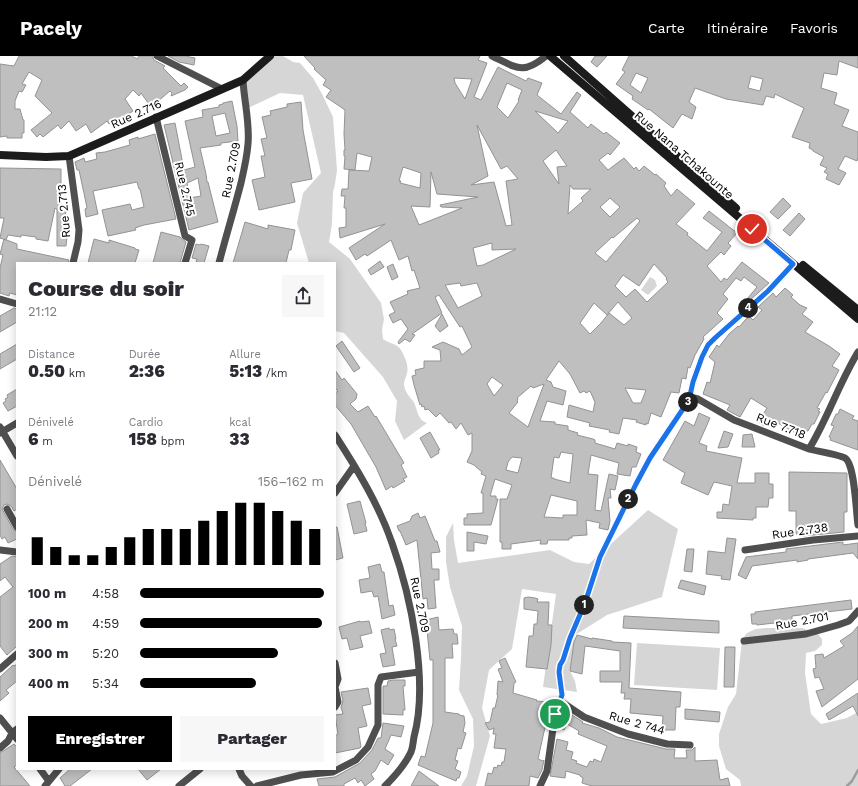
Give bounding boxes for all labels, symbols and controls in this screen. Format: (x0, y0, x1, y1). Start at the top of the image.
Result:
text: Pacely (20, 17, 82, 40)
text: Carte (648, 20, 685, 36)
text: Itinéraire (707, 20, 768, 36)
text: Favoris (790, 20, 838, 36)
street label: Rue 2.716 (108, 97, 164, 131)
street label: Rue Nana Tchakounte (632, 108, 737, 202)
street label: Rue 2.709 (219, 141, 243, 199)
street label: Rue 2.745 (172, 160, 198, 218)
street label: Rue 2.713 (55, 184, 73, 238)
pin (735, 212, 769, 246)
icon: check (741, 218, 763, 240)
button: share (282, 275, 324, 317)
text: Course du soir (28, 276, 184, 301)
pin: 4 (738, 298, 758, 318)
text: 4 (744, 301, 752, 314)
text: 21:12 (28, 304, 57, 319)
text: Distance (28, 348, 75, 361)
text: Durée (129, 348, 160, 361)
text: Allure (229, 348, 261, 361)
text: 0.50 (28, 361, 65, 381)
text: 2:36 (129, 361, 165, 381)
text: 5:13 (229, 361, 262, 381)
text: km (65, 367, 86, 380)
text: /km (262, 367, 287, 380)
pin: 3 (678, 392, 698, 412)
text: 3 (685, 395, 691, 408)
street label: Rue 7.718 (754, 410, 808, 442)
text: Dénivelé (28, 416, 74, 429)
text: Cardio (129, 416, 163, 429)
text: kcal (229, 416, 251, 429)
text: 6 (28, 429, 39, 449)
text: 158 (129, 429, 157, 449)
text: 33 (229, 429, 250, 449)
text: m (39, 435, 53, 448)
text: bpm (157, 435, 185, 448)
text: Dénivelé (28, 474, 82, 489)
text: 156–162 m (258, 474, 324, 489)
pin: 2 (618, 489, 638, 509)
text: 2 (625, 492, 631, 505)
street label: Rue 2.738 (771, 520, 829, 542)
street label: Rue 2.709 (407, 576, 433, 634)
text: 100 m (28, 586, 66, 601)
text: 4:58 (92, 586, 119, 601)
pin: 1 (574, 595, 594, 615)
text: 1 (582, 598, 586, 611)
street label: Rue 2.701 (774, 609, 830, 633)
text: 200 m (28, 616, 68, 631)
text: 4:59 (92, 616, 119, 631)
text: 300 m (28, 646, 68, 661)
text: 5:20 (92, 646, 119, 661)
text: 400 m (28, 676, 69, 691)
text: 5:34 (92, 676, 119, 691)
pin (538, 697, 572, 731)
icon: arrive (544, 703, 566, 725)
street label: Rue 2 744 (607, 708, 667, 738)
button: Enregistrer (28, 716, 172, 762)
button: Partager (180, 716, 324, 762)

